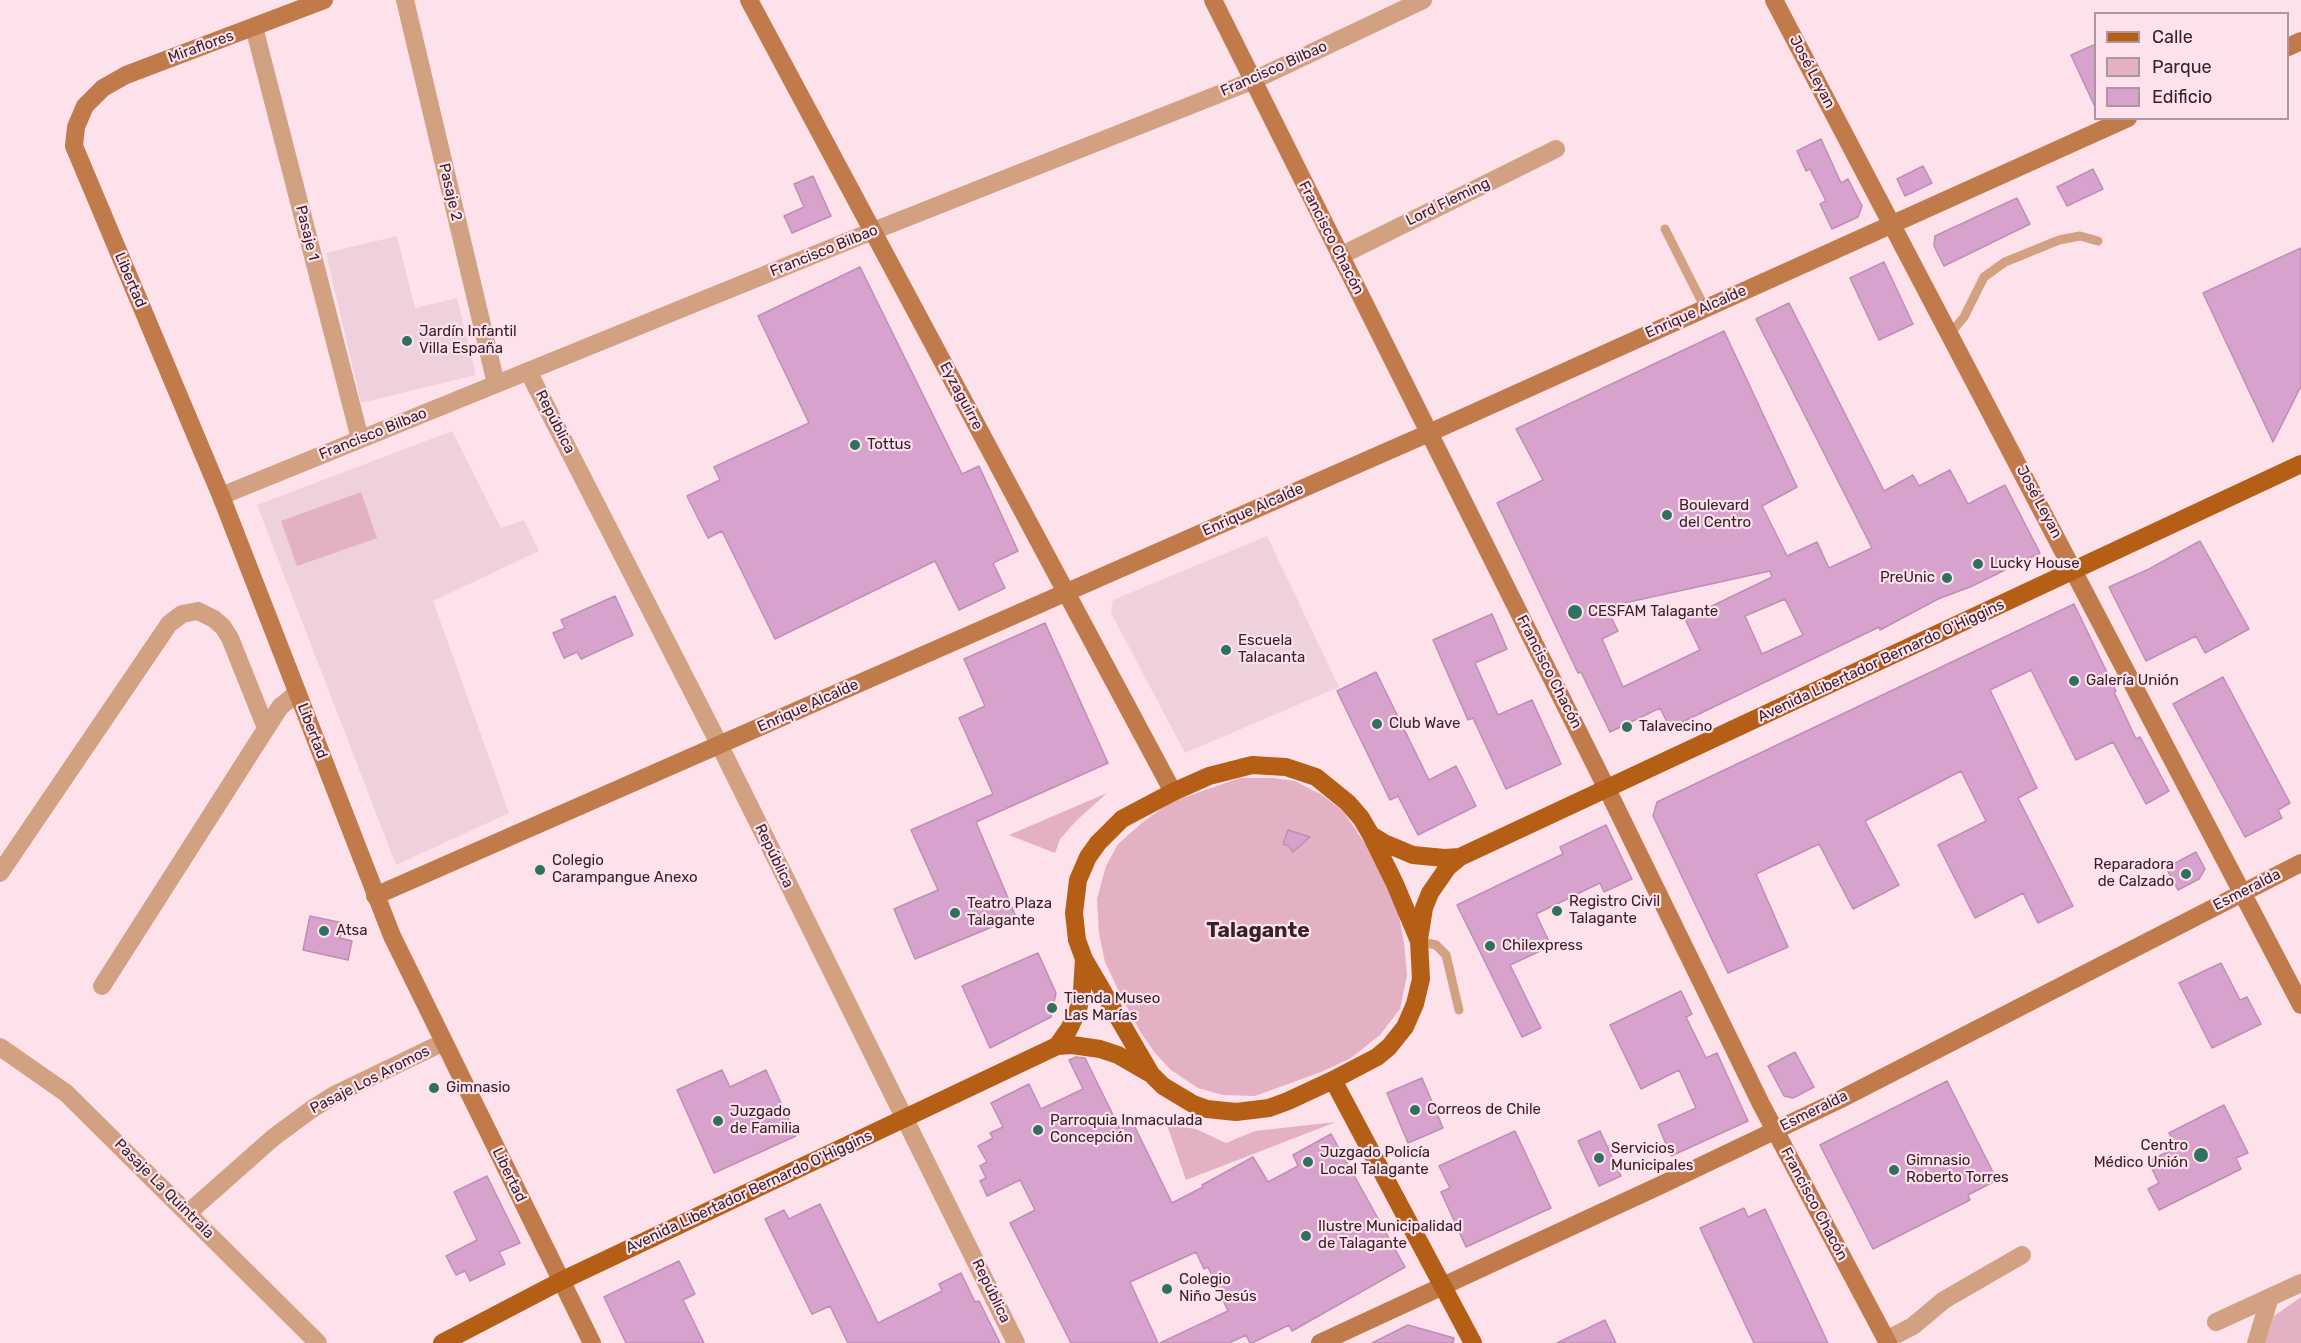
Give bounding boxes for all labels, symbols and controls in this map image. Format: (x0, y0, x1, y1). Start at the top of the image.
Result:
legend (2094, 12, 2289, 120)
text: Calle (2152, 26, 2193, 48)
street label: Miraflores (166, 27, 236, 67)
street label: José Leyan (1785, 33, 1839, 111)
street label: Francisco Bilbao (1218, 37, 1330, 101)
text: Parque (2152, 56, 2212, 78)
text: Edificio (2152, 86, 2212, 108)
street label: Pasaje 2 (435, 161, 465, 223)
street label: Lord Fleming (1403, 174, 1493, 230)
street label: Francisco Chacón (1295, 178, 1367, 298)
street label: Pasaje 1 (291, 204, 323, 262)
street label: Francisco Bilbao (767, 221, 881, 281)
street label: Libertad (110, 250, 150, 310)
street label: Enrique Alcalde (1643, 282, 1749, 342)
place label: Jardín Infantil Villa España (419, 323, 517, 358)
marker: Jardín Infantil Villa España (400, 334, 414, 348)
street label: Eyzaguirre (936, 359, 986, 433)
street label: República (531, 387, 579, 457)
street label: Francisco Bilbao (316, 404, 430, 464)
place label: Tottus (867, 436, 911, 454)
marker: Tottus (848, 438, 862, 452)
street label: José Leyan (2012, 463, 2066, 541)
street label: Enrique Alcalde (1200, 480, 1306, 540)
place label: Boulevard del Centro (1679, 497, 1751, 532)
marker: Boulevard del Centro (1660, 508, 1674, 522)
place label: Lucky House (1990, 555, 2080, 573)
marker: Lucky House (1971, 557, 1985, 571)
place label: PreUnic (1880, 569, 1935, 587)
marker: PreUnic (1940, 571, 1954, 585)
street label: Avenida Libertador Bernardo O'Higgins (1755, 596, 2007, 726)
marker: CESFAM Talagante (1566, 603, 1584, 621)
place label: CESFAM Talagante (1588, 603, 1718, 621)
street label: Francisco Chacón (1513, 612, 1585, 732)
place label: Escuela Talacanta (1238, 632, 1305, 667)
marker: Escuela Talacanta (1219, 643, 1233, 657)
place label: Galería Unión (2086, 672, 2179, 690)
marker: Galería Unión (2067, 674, 2081, 688)
street label: Enrique Alcalde (755, 676, 861, 736)
street label: Libertad (293, 701, 331, 761)
place label: Club Wave (1389, 715, 1461, 733)
marker: Club Wave (1370, 717, 1384, 731)
place label: Talavecino (1639, 718, 1712, 736)
marker: Talavecino (1620, 720, 1634, 734)
street label: República (751, 821, 797, 891)
place label: Colegio Carampangue Anexo (552, 852, 698, 887)
place label: Reparadora de Calzado (2093, 856, 2174, 891)
marker: Colegio Carampangue Anexo (533, 863, 547, 877)
street label: Esmeralda (2210, 865, 2284, 915)
marker: Reparadora de Calzado (2179, 867, 2193, 881)
place label: Registro Civil Talagante (1569, 893, 1660, 928)
place label: Teatro Plaza Talagante (967, 895, 1052, 930)
marker: Registro Civil Talagante (1550, 904, 1564, 918)
marker: Teatro Plaza Talagante (948, 906, 962, 920)
district label: Talagante (1206, 918, 1310, 944)
place label: Atsa (336, 922, 367, 940)
marker: Atsa (317, 924, 331, 938)
place label: Chilexpress (1502, 937, 1583, 955)
marker: Chilexpress (1483, 939, 1497, 953)
place label: Tienda Museo Las Marías (1064, 990, 1160, 1025)
marker: Tienda Museo Las Marías (1045, 1001, 1059, 1015)
street label: Pasaje Los Aromos (307, 1042, 433, 1118)
place label: Gimnasio (446, 1079, 510, 1097)
marker: Gimnasio (427, 1081, 441, 1095)
street label: Esmeralda (1777, 1087, 1851, 1135)
place label: Correos de Chile (1427, 1101, 1541, 1119)
place label: Juzgado de Familia (730, 1103, 800, 1138)
marker: Correos de Chile (1408, 1103, 1422, 1117)
place label: Parroquia Inmaculada Concepción (1050, 1112, 1202, 1147)
marker: Juzgado de Familia (711, 1114, 725, 1128)
marker: Parroquia Inmaculada Concepción (1031, 1123, 1045, 1137)
street label: Avenida Libertador Bernardo O'Higgins (623, 1127, 875, 1257)
street label: Pasaje La Quintrala (110, 1135, 218, 1243)
place label: Centro Médico Unión (2094, 1137, 2188, 1172)
place label: Servicios Municipales (1611, 1140, 1693, 1175)
place label: Juzgado Policía Local Talagante (1320, 1144, 1430, 1179)
street label: Libertad (488, 1145, 530, 1205)
street label: Francisco Chacón (1777, 1145, 1851, 1263)
marker: Centro Médico Unión (2192, 1146, 2210, 1164)
marker: Servicios Municipales (1592, 1151, 1606, 1165)
place label: Gimnasio Roberto Torres (1906, 1152, 2009, 1187)
marker: Juzgado Policía Local Talagante (1301, 1155, 1315, 1169)
marker: Gimnasio Roberto Torres (1887, 1163, 1901, 1177)
place label: Ilustre Municipalidad de Talagante (1318, 1218, 1462, 1253)
marker: Ilustre Municipalidad de Talagante (1299, 1229, 1313, 1243)
street label: República (968, 1256, 1014, 1326)
place label: Colegio Niño Jesús (1179, 1271, 1257, 1306)
marker: Colegio Niño Jesús (1160, 1282, 1174, 1296)

